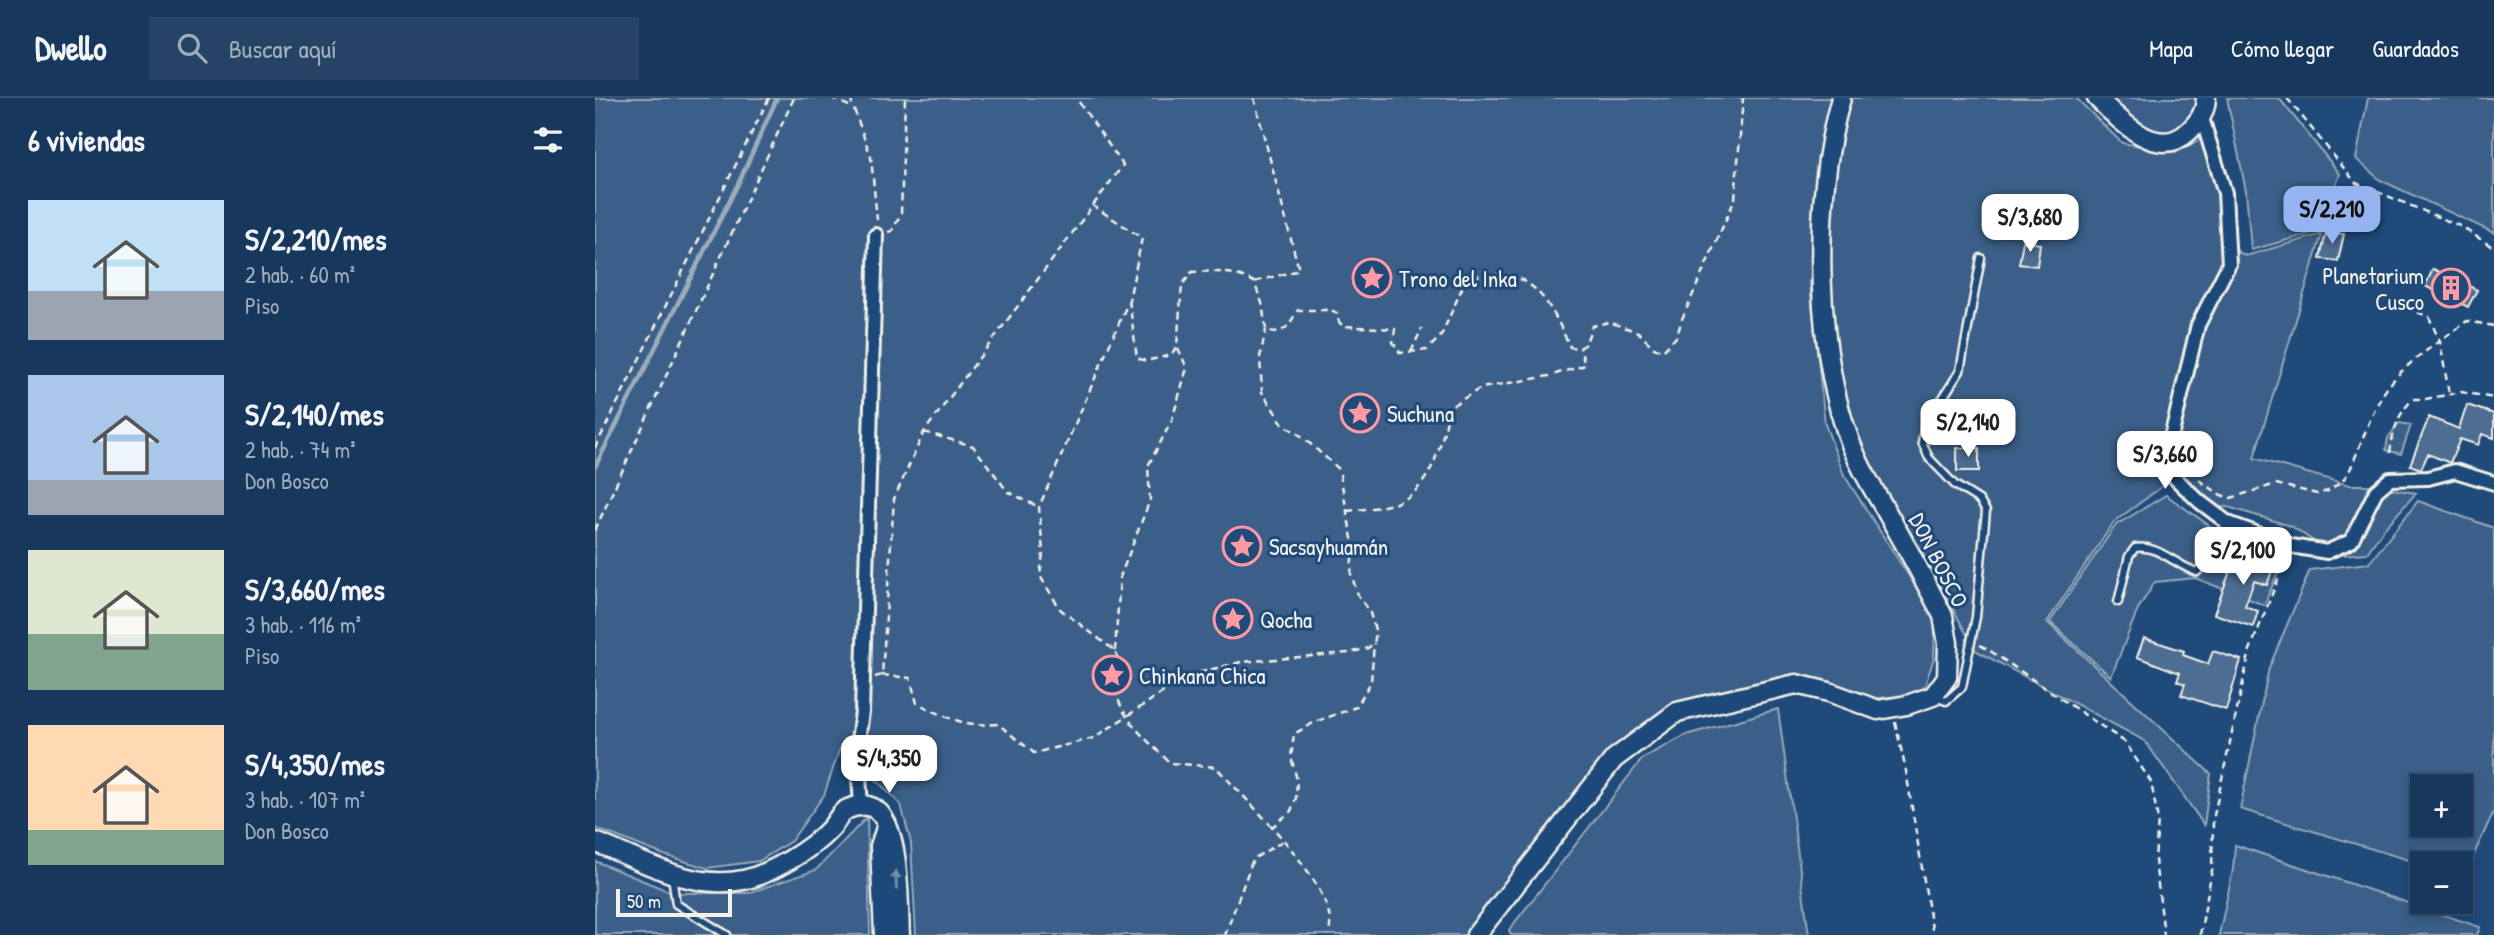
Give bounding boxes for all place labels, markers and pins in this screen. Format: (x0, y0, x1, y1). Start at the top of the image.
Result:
pin: S/2,210 (2267, 186, 2397, 246)
pin: S/3,680 (1965, 194, 2095, 254)
place icon: Trono del Inka (1351, 257, 1393, 299)
place label: Planetarium Cusco (2322, 260, 2424, 317)
place label: Trono del Inka (1399, 263, 1517, 294)
building icon: Planetarium Cusco (2430, 267, 2472, 309)
place icon: Suchuna (1339, 392, 1381, 434)
place label: Suchuna (1387, 398, 1454, 429)
pin: S/2,140 (1903, 400, 2033, 459)
pin: S/3,660 (2100, 432, 2230, 491)
place icon: Sacsayhuamán (1221, 525, 1263, 567)
pin: S/2,100 (2178, 528, 2308, 587)
place label: Sacsayhuamán (1269, 531, 1388, 562)
place icon: Qocha (1212, 598, 1254, 640)
place label: Qocha (1260, 604, 1312, 635)
place icon: Chinkana Chica (1091, 654, 1133, 696)
place label: Chinkana Chica (1139, 660, 1265, 691)
pin: S/4,350 (824, 736, 954, 795)

